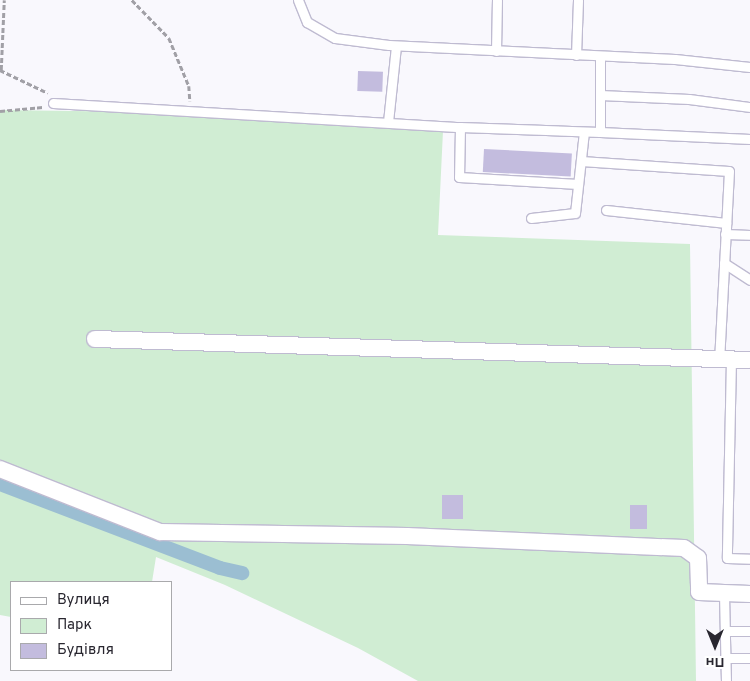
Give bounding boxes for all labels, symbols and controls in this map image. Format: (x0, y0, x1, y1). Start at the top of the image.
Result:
legend (10, 581, 172, 671)
text: Вулиця (57, 591, 110, 610)
text: Парк (57, 616, 92, 635)
north arrow (690, 621, 740, 671)
text: Будівля (57, 641, 114, 660)
text: Пн (706, 653, 724, 670)

